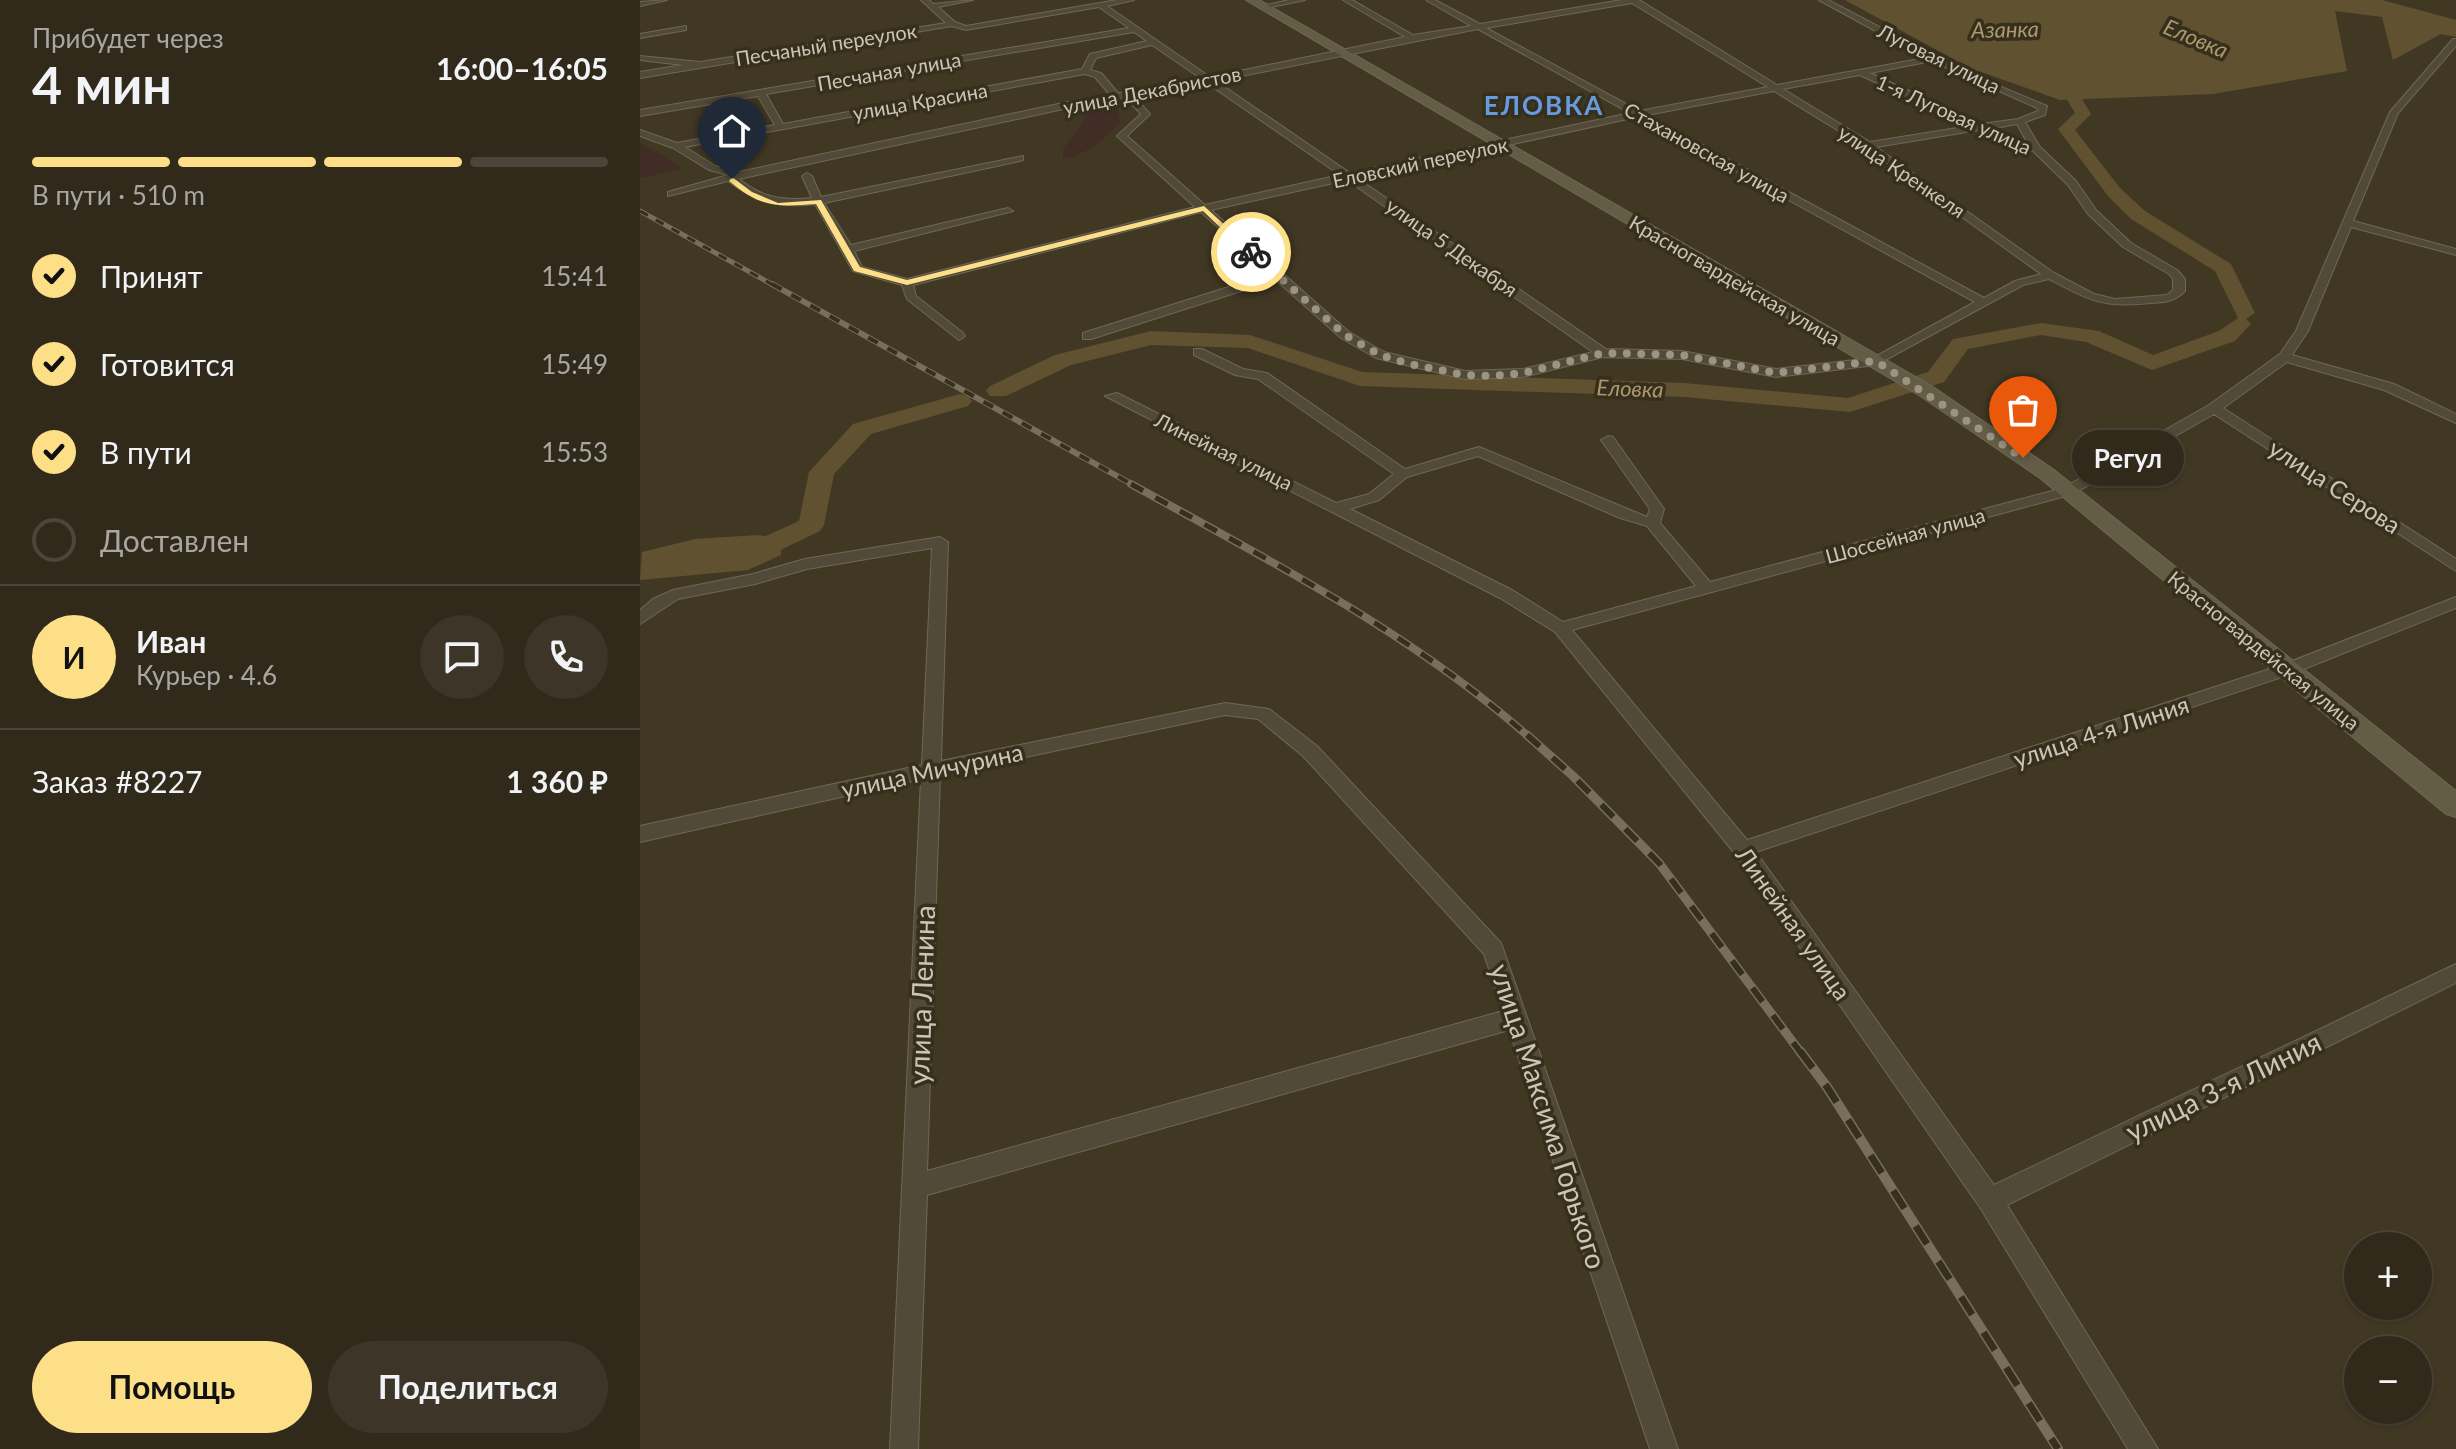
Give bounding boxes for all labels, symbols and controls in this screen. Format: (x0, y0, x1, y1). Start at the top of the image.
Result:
water label: Еловка (2160, 12, 2232, 64)
water label: Азанка (1970, 15, 2039, 43)
street label: Песчаный переулок (734, 18, 919, 70)
street label: Луговая улица (1873, 18, 2004, 98)
text: Прибудет через (32, 22, 224, 54)
street label: Песчаная улица (815, 47, 963, 95)
text: 16:00–16:05 (436, 50, 608, 86)
text: 4 мин (32, 53, 172, 115)
street label: улица Декабристов (1061, 61, 1243, 119)
street label: 1-я Луговая улица (1873, 69, 2035, 159)
street label: улица Красина (851, 77, 989, 125)
district label: ЕЛОВКА (1484, 89, 1604, 121)
pin (698, 97, 766, 179)
street label: Стахановская улица (1620, 97, 1794, 207)
icon: home (710, 109, 754, 153)
street label: улица Кренкеля (1834, 120, 1970, 222)
street label: Еловский переулок (1330, 132, 1511, 192)
text: В пути · 510 m (32, 179, 205, 211)
street label: улица 5 Декабря (1382, 193, 1522, 301)
street label: Красногвардейская улица (1625, 210, 1845, 350)
courier (1211, 212, 1291, 292)
icon: bike (1229, 230, 1273, 274)
icon: check (32, 254, 76, 298)
text: Принят (100, 258, 203, 294)
text: 15:41 (541, 260, 608, 292)
icon: check (32, 342, 76, 386)
text: Готовится (100, 346, 235, 382)
text: 15:49 (541, 348, 608, 380)
water label: Еловка (1596, 373, 1664, 403)
pin (1989, 376, 2057, 458)
icon: bag (2001, 388, 2045, 432)
street label: Линейная улица (1150, 407, 1297, 495)
icon: check (32, 430, 76, 474)
callout: Регул (2071, 430, 2183, 486)
street label: улица Серова (2264, 433, 2406, 539)
text: В пути (100, 434, 192, 470)
text: 15:53 (541, 436, 608, 468)
text: Регул (2094, 442, 2162, 474)
street label: Шоссейная улица (1823, 502, 1987, 568)
text: Доставлен (100, 522, 249, 558)
street label: Красногвардейская улица (2163, 565, 2365, 735)
button: chat (420, 615, 504, 699)
button: phone (524, 615, 608, 699)
text: Иван (136, 623, 206, 659)
text: И (62, 639, 86, 675)
text: Курьер · 4.6 (136, 659, 277, 691)
street label: улица 4-я Линия (2010, 689, 2192, 773)
street label: улица Мичурина (838, 737, 1026, 803)
text: Заказ #8227 (32, 763, 203, 799)
text: 1 360 ₽ (506, 763, 608, 799)
street label: Линейная улица (1730, 840, 1858, 1005)
street label: улица Ленина (901, 905, 941, 1085)
street label: улица Максима Горького (1484, 959, 1614, 1273)
street label: улица 3-я Линия (2120, 1024, 2326, 1148)
map controls (2344, 1232, 2432, 1424)
button: + (2344, 1232, 2432, 1320)
button: − (2344, 1336, 2432, 1424)
button: Помощь (32, 1341, 312, 1433)
button: Поделиться (328, 1341, 608, 1433)

